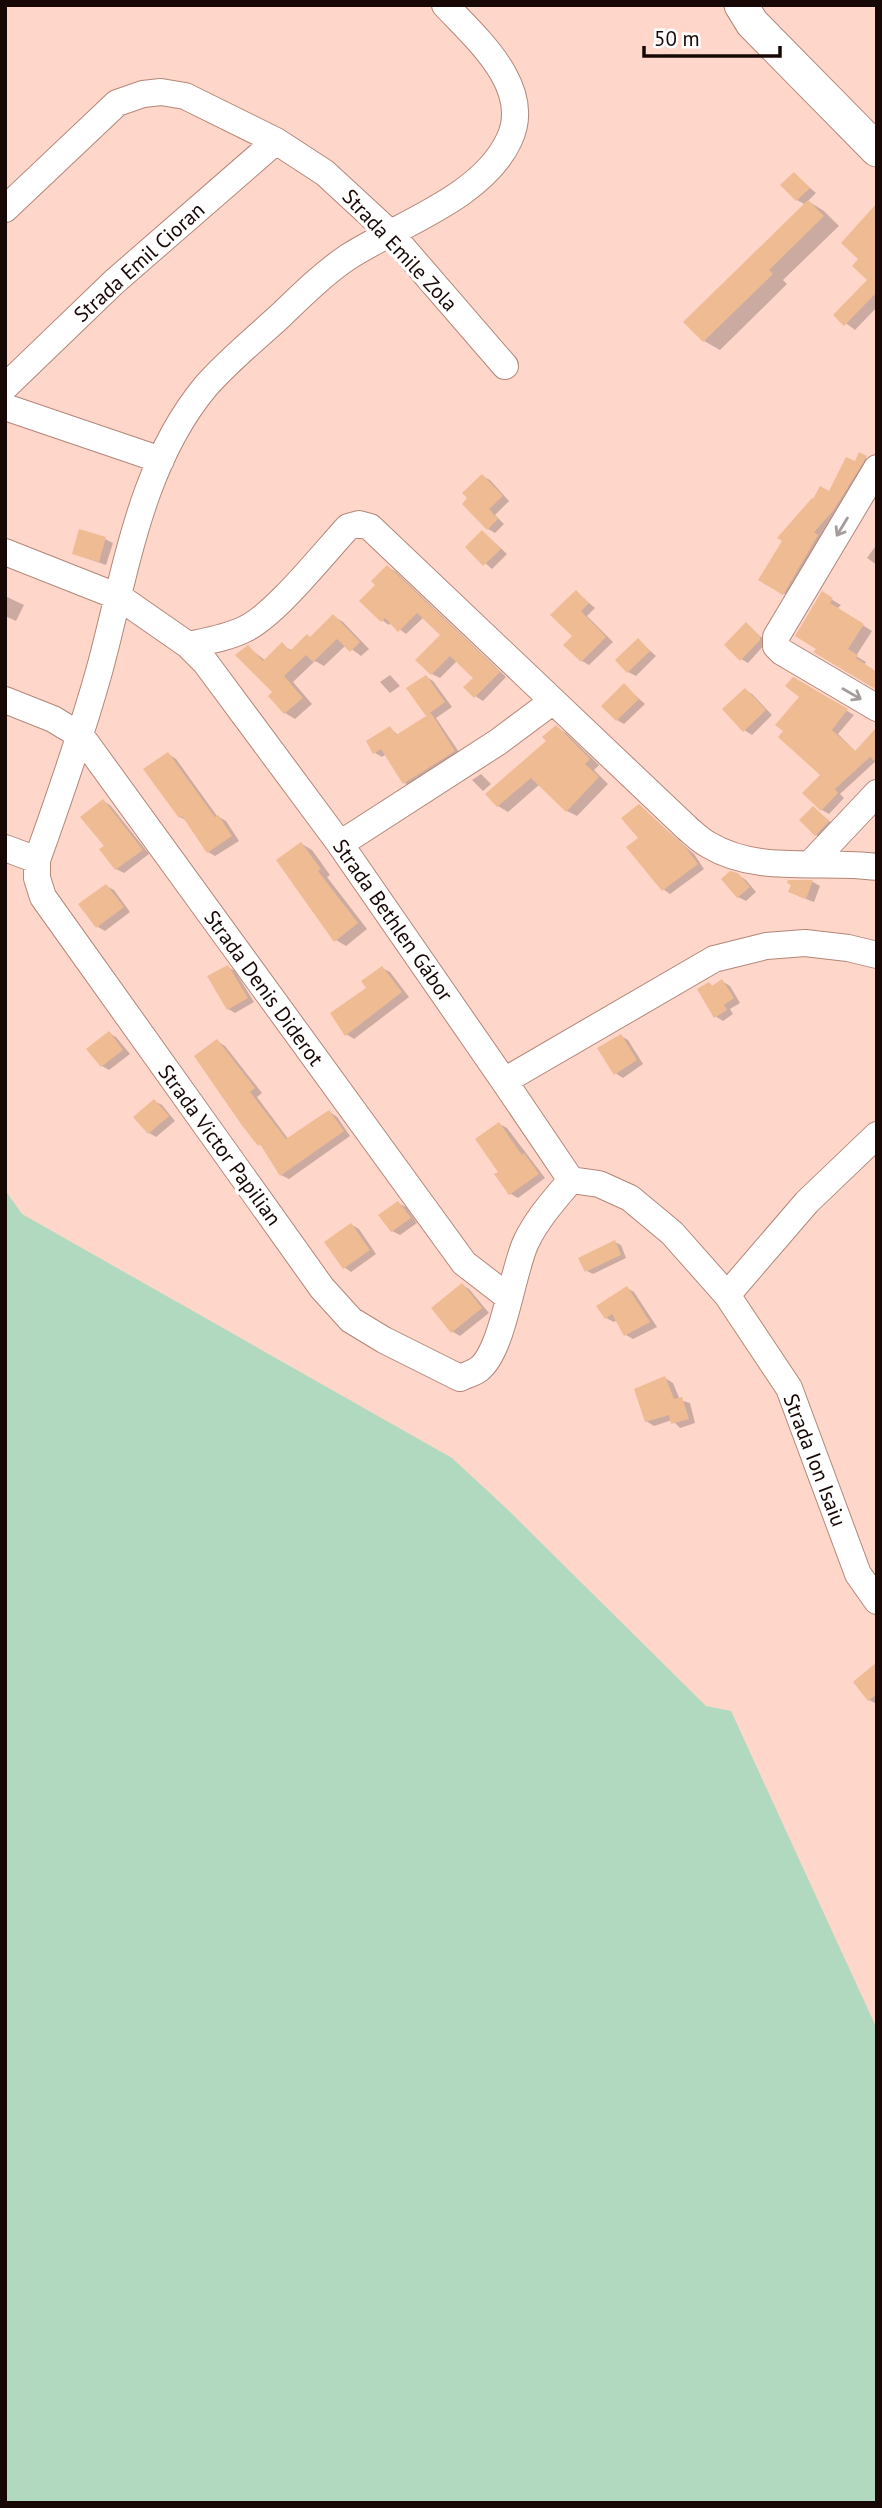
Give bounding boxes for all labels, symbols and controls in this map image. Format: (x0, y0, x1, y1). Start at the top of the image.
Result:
scale bar (644, 14, 780, 58)
text: 50 m (654, 25, 700, 52)
street label: Strada Emile Zola (337, 183, 463, 317)
street label: Strada Emil Cioran (68, 196, 210, 328)
one-way arrow (834, 516, 848, 536)
one-way arrow (842, 687, 862, 701)
street label: Strada Bethlen Gábor (327, 834, 459, 1006)
street label: Strada Denis Diderot (198, 905, 330, 1071)
street label: Strada Victor Papilian (152, 1059, 288, 1231)
street label: Strada Ion Isaiu (777, 1390, 853, 1530)

